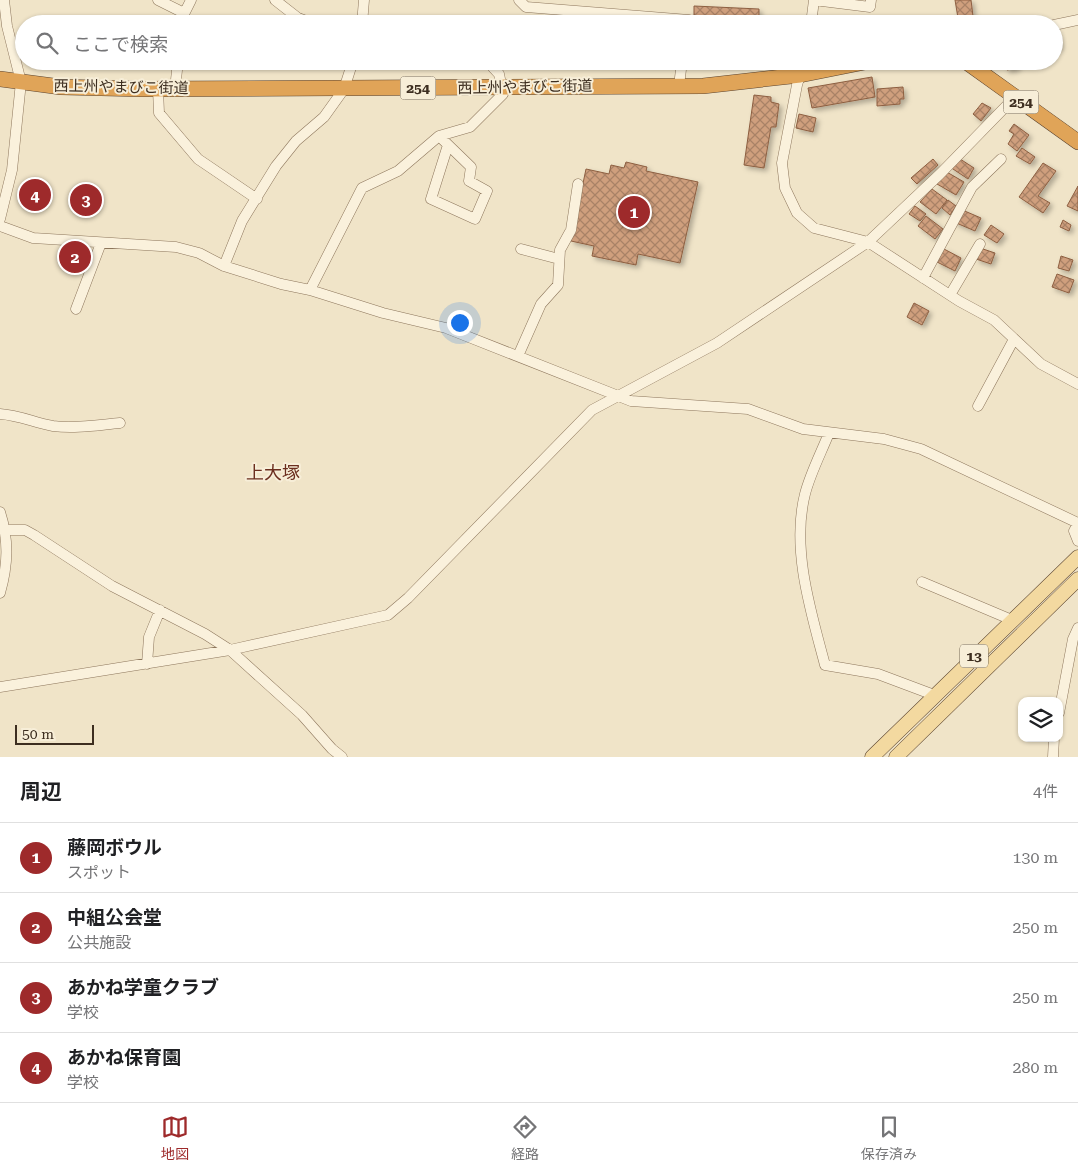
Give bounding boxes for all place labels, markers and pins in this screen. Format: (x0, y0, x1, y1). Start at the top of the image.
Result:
pin: 4 (19, 176, 51, 214)
pin: 3 (70, 181, 102, 219)
pin: 1 (618, 193, 650, 231)
pin: 2 (59, 238, 91, 276)

